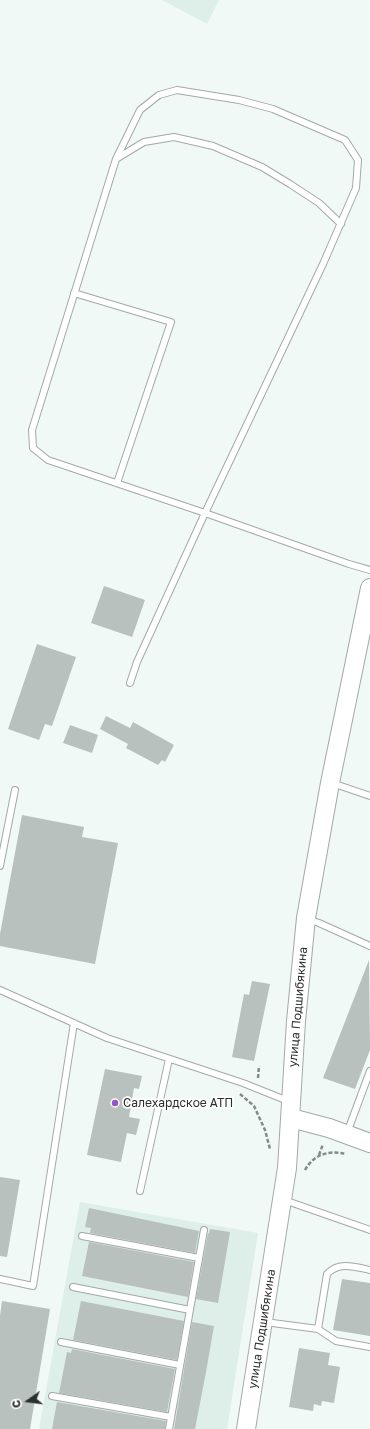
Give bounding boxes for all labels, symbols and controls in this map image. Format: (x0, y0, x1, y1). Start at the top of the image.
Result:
street label: улица Подшибякина (286, 946, 310, 1068)
place label: Салехардское АТП (123, 1096, 233, 1110)
marker: Салехардское АТП (110, 1098, 120, 1108)
street label: улица Подшибякина (245, 1268, 279, 1390)
north arrow (8, 1381, 48, 1421)
text: С (9, 1399, 23, 1409)

